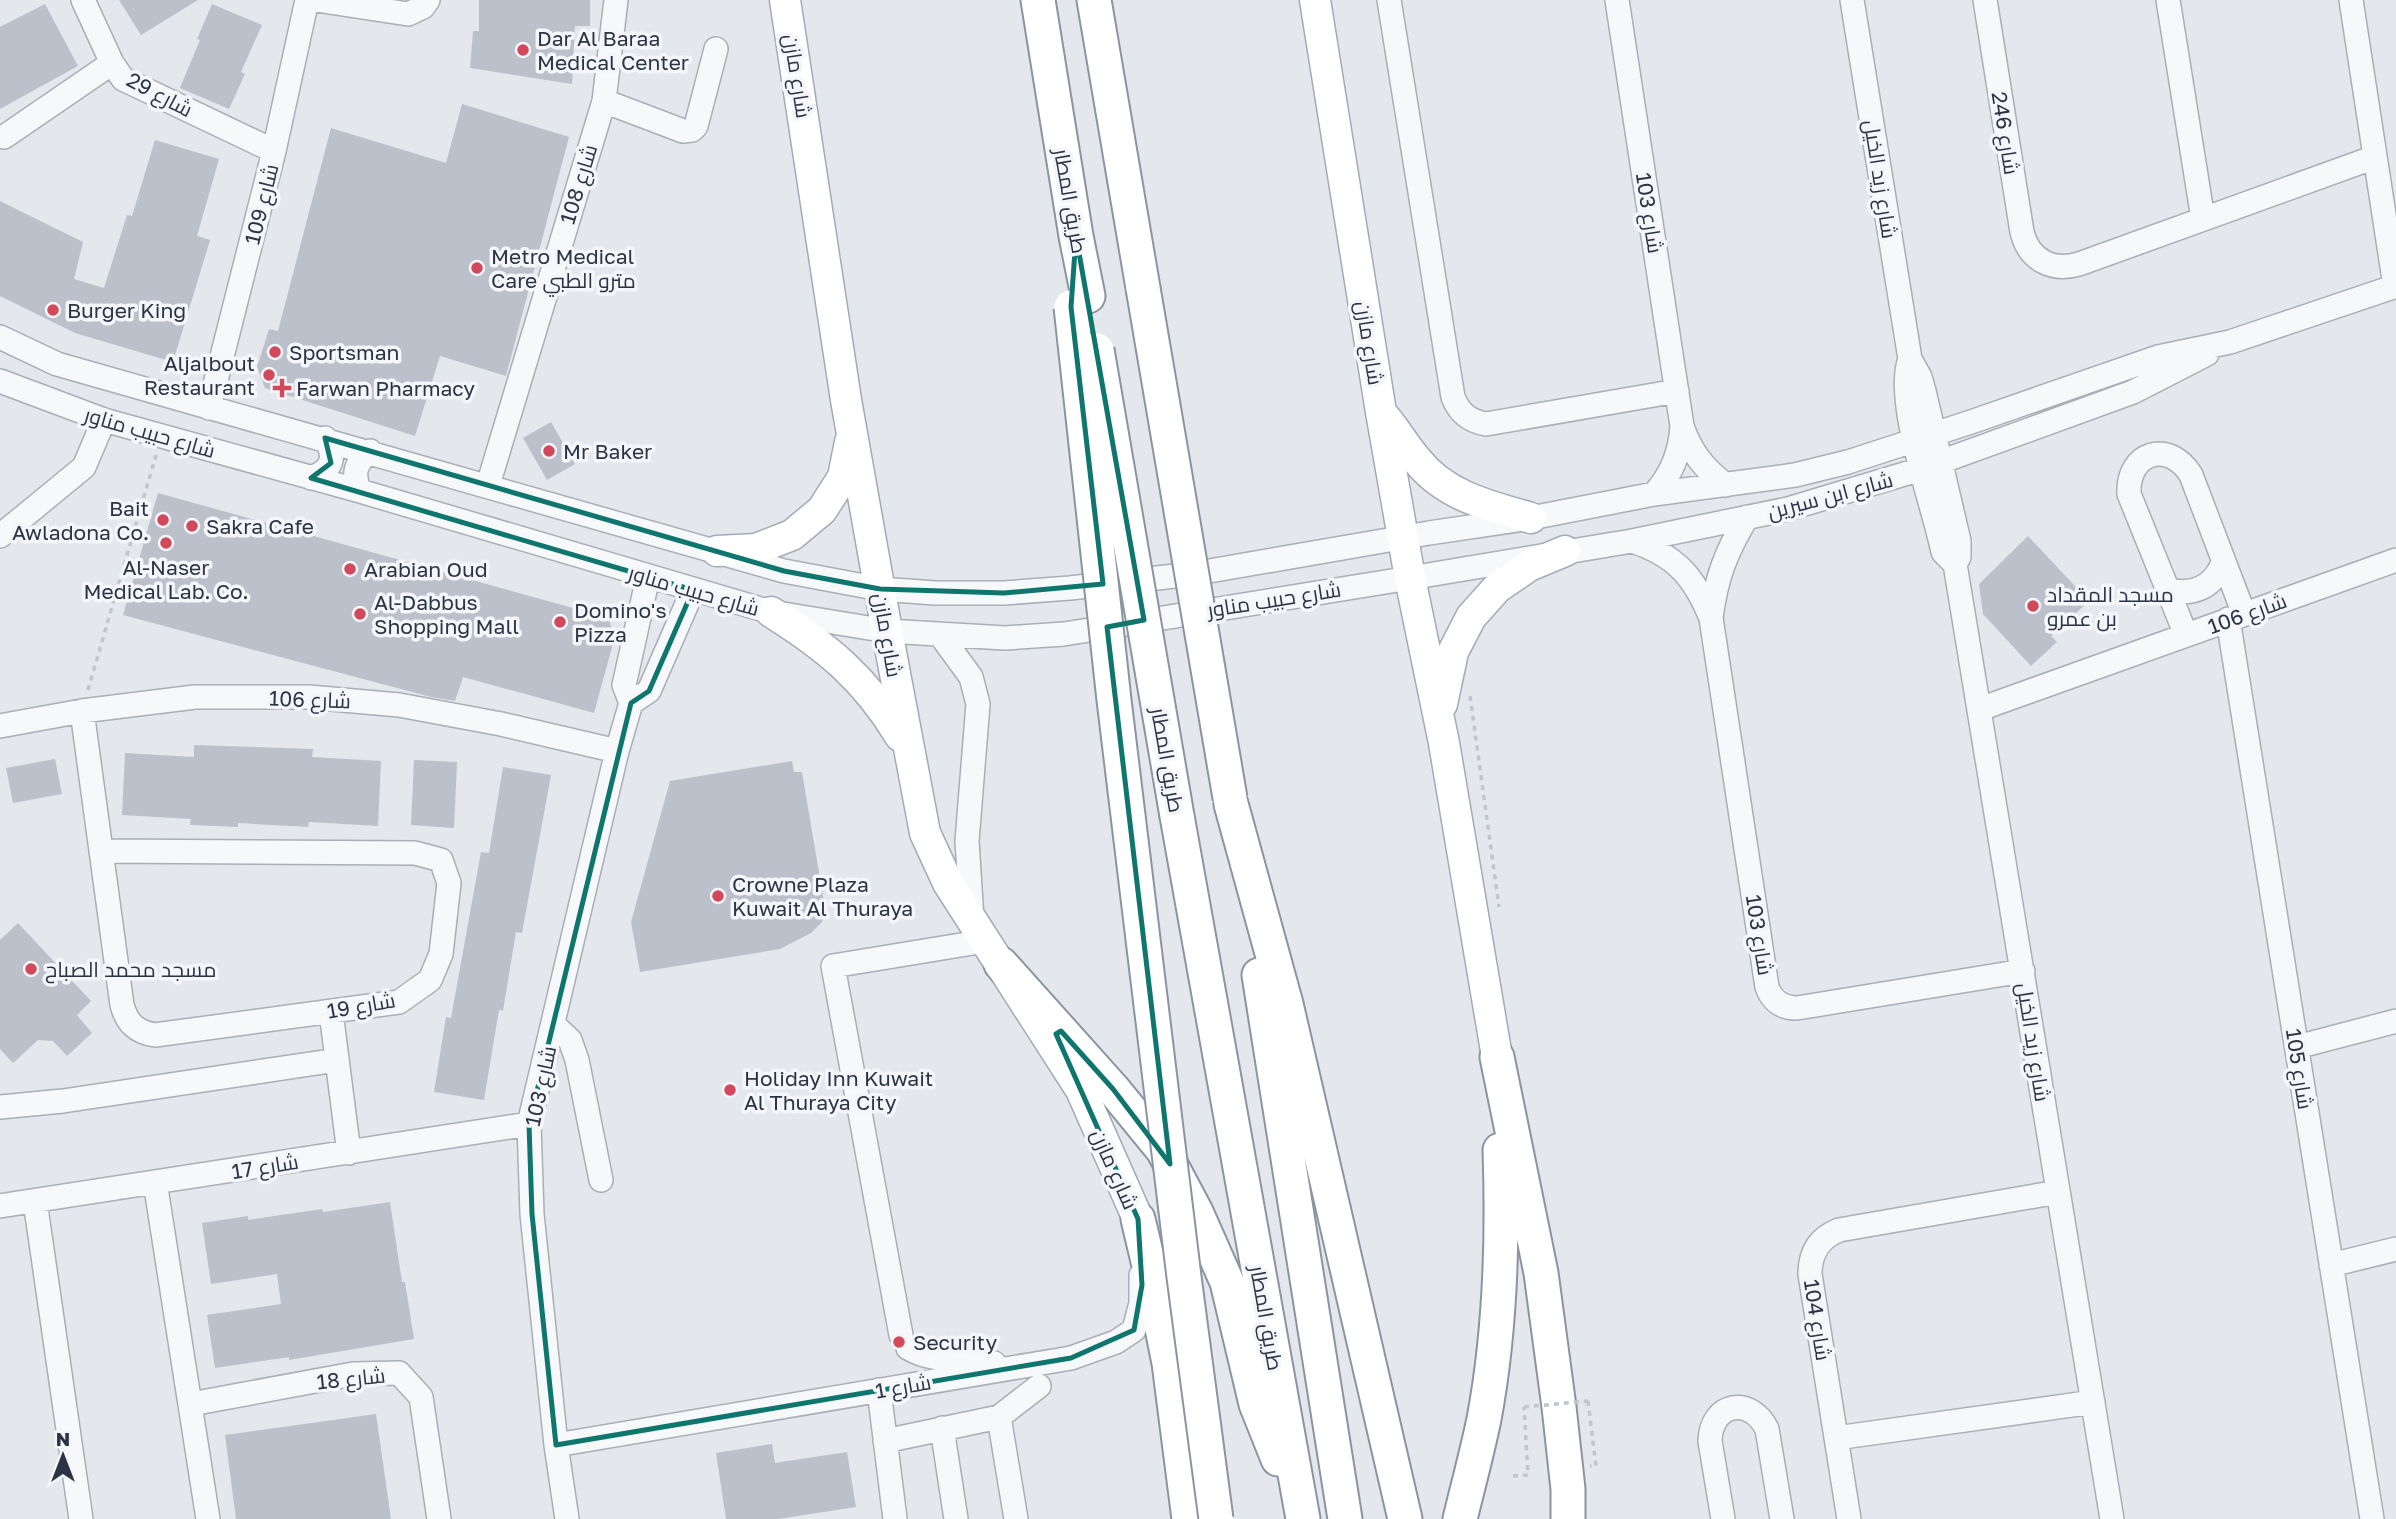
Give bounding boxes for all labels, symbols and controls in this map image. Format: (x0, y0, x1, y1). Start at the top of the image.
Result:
place label: Dar Al Baraa Medical Center (537, 25, 689, 75)
street label: شارع مازن (777, 32, 817, 120)
marker: Dar Al Baraa Medical Center (515, 42, 531, 58)
street label: شارع 29 (122, 66, 197, 124)
street label: شارع 246 (1985, 90, 2025, 177)
street label: شارع زيد الخيل (1857, 118, 1903, 241)
street label: شارع 108 (554, 141, 604, 228)
street label: طريق المطار (1048, 145, 1093, 256)
street label: شارع 109 (238, 161, 285, 247)
street label: شارع 103 (1629, 171, 1669, 256)
place label: Metro Medical Care مترو الطبي (491, 243, 636, 297)
marker: Metro Medical Care مترو الطبي (469, 260, 485, 276)
place label: Burger King (67, 297, 186, 323)
street label: شارع مازن (1349, 299, 1389, 387)
marker: Burger King (45, 302, 61, 318)
place label: Sportsman (289, 339, 399, 365)
marker: Sportsman (267, 344, 283, 360)
place label: Aljalbout Restaurant (144, 350, 255, 400)
marker: Aljalbout Restaurant (261, 367, 277, 383)
place label: Farwan Pharmacy (296, 375, 475, 401)
marker: Farwan Pharmacy (274, 380, 290, 396)
street label: شارع حبيب مناور (80, 401, 219, 465)
place label: Mr Baker (563, 438, 652, 464)
marker: Mr Baker (541, 443, 557, 459)
street label: شارع ابن سيرين (1764, 466, 1896, 526)
place label: Bait Awladona Co. (12, 495, 149, 545)
marker: Bait Awladona Co. (155, 512, 171, 528)
place label: Sakra Cafe (206, 513, 314, 539)
marker: Sakra Cafe (184, 518, 200, 534)
marker: Al-Naser Medical Lab. Co. (158, 535, 174, 551)
place label: Al-Naser Medical Lab. Co. (84, 554, 248, 604)
place label: Arabian Oud (364, 556, 488, 582)
street label: شارع حبيب مناور (624, 559, 763, 623)
marker: Arabian Oud (342, 561, 358, 577)
street label: شارع حبيب مناور (1204, 576, 1343, 625)
place label: مسجد المقداد بن عمرو (2047, 581, 2174, 632)
street label: شارع 106 (2204, 587, 2291, 641)
place label: Al-Dabbus Shopping Mall (374, 589, 519, 639)
street label: شارع مازن (866, 591, 908, 680)
place label: Domino's Pizza (574, 597, 667, 647)
marker: مسجد المقداد بن عمرو (2025, 598, 2041, 614)
marker: Al-Dabbus Shopping Mall (352, 606, 368, 622)
marker: Domino's Pizza (552, 614, 568, 630)
street label: شارع 106 (269, 685, 351, 715)
street label: طريق المطار (1145, 704, 1190, 815)
place label: Crowne Plaza Kuwait Al Thuraya (732, 871, 913, 921)
marker: Crowne Plaza Kuwait Al Thuraya (710, 888, 726, 904)
street label: شارع 103 (1739, 893, 1779, 978)
place label: مسجد محمد الصباح (45, 956, 216, 984)
marker: مسجد محمد الصباح (23, 961, 39, 977)
street label: شارع زيد الخيل (2010, 981, 2056, 1104)
street label: شارع 19 (325, 986, 397, 1026)
street label: شارع 105 (2279, 1027, 2319, 1112)
street label: شارع 103 (519, 1043, 563, 1129)
place label: Holiday Inn Kuwait Al Thuraya City (744, 1065, 933, 1115)
marker: Holiday Inn Kuwait Al Thuraya City (722, 1082, 738, 1098)
street label: شارع مازن (1084, 1125, 1144, 1214)
street label: شارع 17 (230, 1148, 301, 1186)
street label: طريق المطار (1244, 1262, 1289, 1373)
street label: شارع 104 (1797, 1277, 1837, 1363)
place label: Security (913, 1329, 997, 1355)
marker: Security (891, 1334, 907, 1350)
street label: شارع 18 (315, 1361, 387, 1397)
street label: شارع 1 (873, 1368, 933, 1406)
north arrow (28, 1421, 98, 1491)
text: N (56, 1427, 70, 1450)

